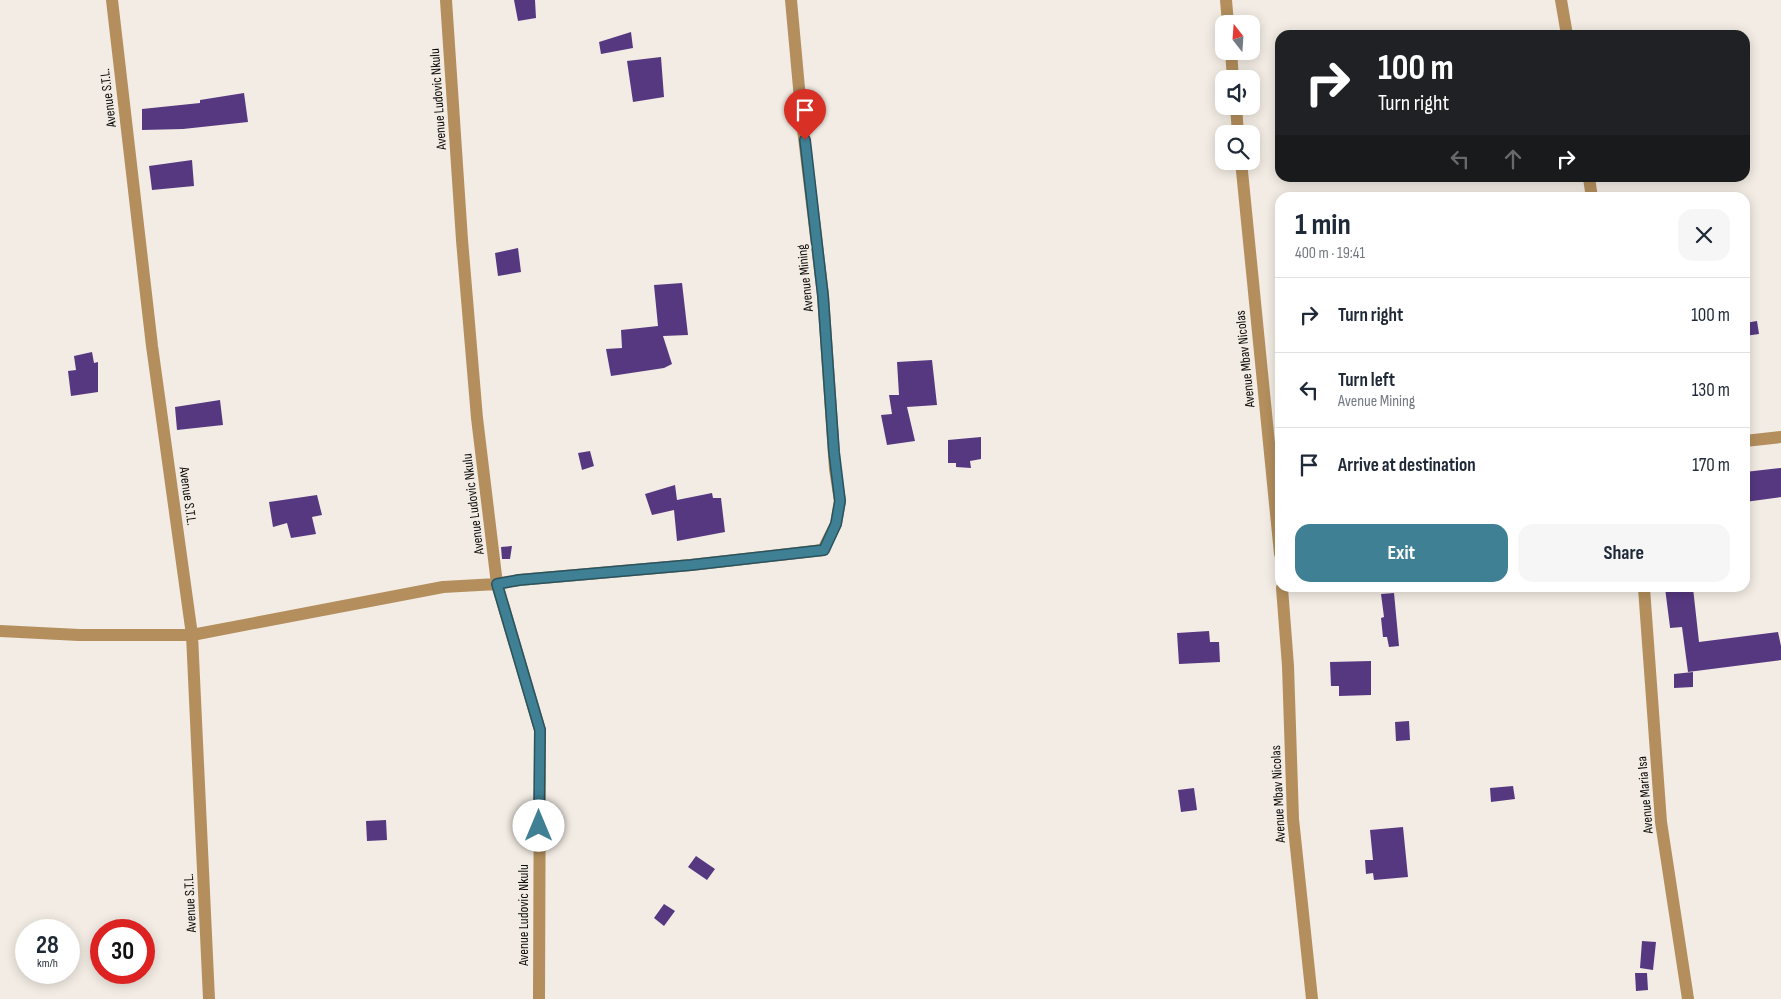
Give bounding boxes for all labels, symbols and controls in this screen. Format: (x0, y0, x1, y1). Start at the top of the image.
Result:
north arrow (1215, 15, 1260, 60)
map controls (1215, 15, 1260, 170)
text: 100 m (1378, 47, 1454, 90)
street label: Avenue Ludovic Nkulu (426, 48, 450, 151)
icon: right (1295, 50, 1360, 115)
street label: Avenue S.T.L. (96, 68, 120, 129)
button: sound (1215, 70, 1260, 115)
pin (784, 89, 826, 140)
text: Turn right (1378, 90, 1449, 117)
icon: arrive (791, 96, 819, 124)
button: search (1215, 125, 1260, 170)
icon: left (1446, 145, 1474, 173)
icon: ahead (1499, 145, 1527, 173)
icon: right (1552, 145, 1580, 173)
text: 1 min (1295, 207, 1351, 243)
button: close (1678, 209, 1730, 261)
street label: Avenue Mining (793, 243, 817, 313)
text: 400 m · 19:41 (1295, 244, 1365, 263)
icon: right (1295, 301, 1323, 329)
text: Turn right (1338, 304, 1403, 327)
text: 100 m (1691, 304, 1730, 327)
street label: Avenue Mbav Nicolas (1231, 310, 1259, 409)
text: Turn left (1338, 369, 1395, 392)
icon: left (1295, 376, 1323, 404)
text: 130 m (1692, 379, 1730, 402)
text: Avenue Mining (1338, 392, 1415, 411)
icon: arrive (1295, 451, 1323, 479)
street label: Avenue Ludovic Nkulu (458, 452, 488, 556)
text: Arrive at destination (1338, 454, 1476, 477)
text: 170 m (1692, 454, 1730, 477)
street label: Avenue S.T.L. (175, 465, 201, 526)
button: Exit (1295, 524, 1508, 582)
button: Share (1518, 524, 1730, 582)
street label: Avenue Mbav Nicolas (1267, 745, 1289, 844)
street label: Avenue Maria Isa (1633, 756, 1657, 835)
position arrow (512, 799, 564, 851)
street label: Avenue Ludovic Nkulu (515, 864, 532, 967)
street label: Avenue S.T.L. (180, 873, 200, 934)
speed limit sign: 30 (90, 919, 155, 984)
text: 28 (36, 930, 59, 961)
text: km/h (37, 956, 58, 971)

